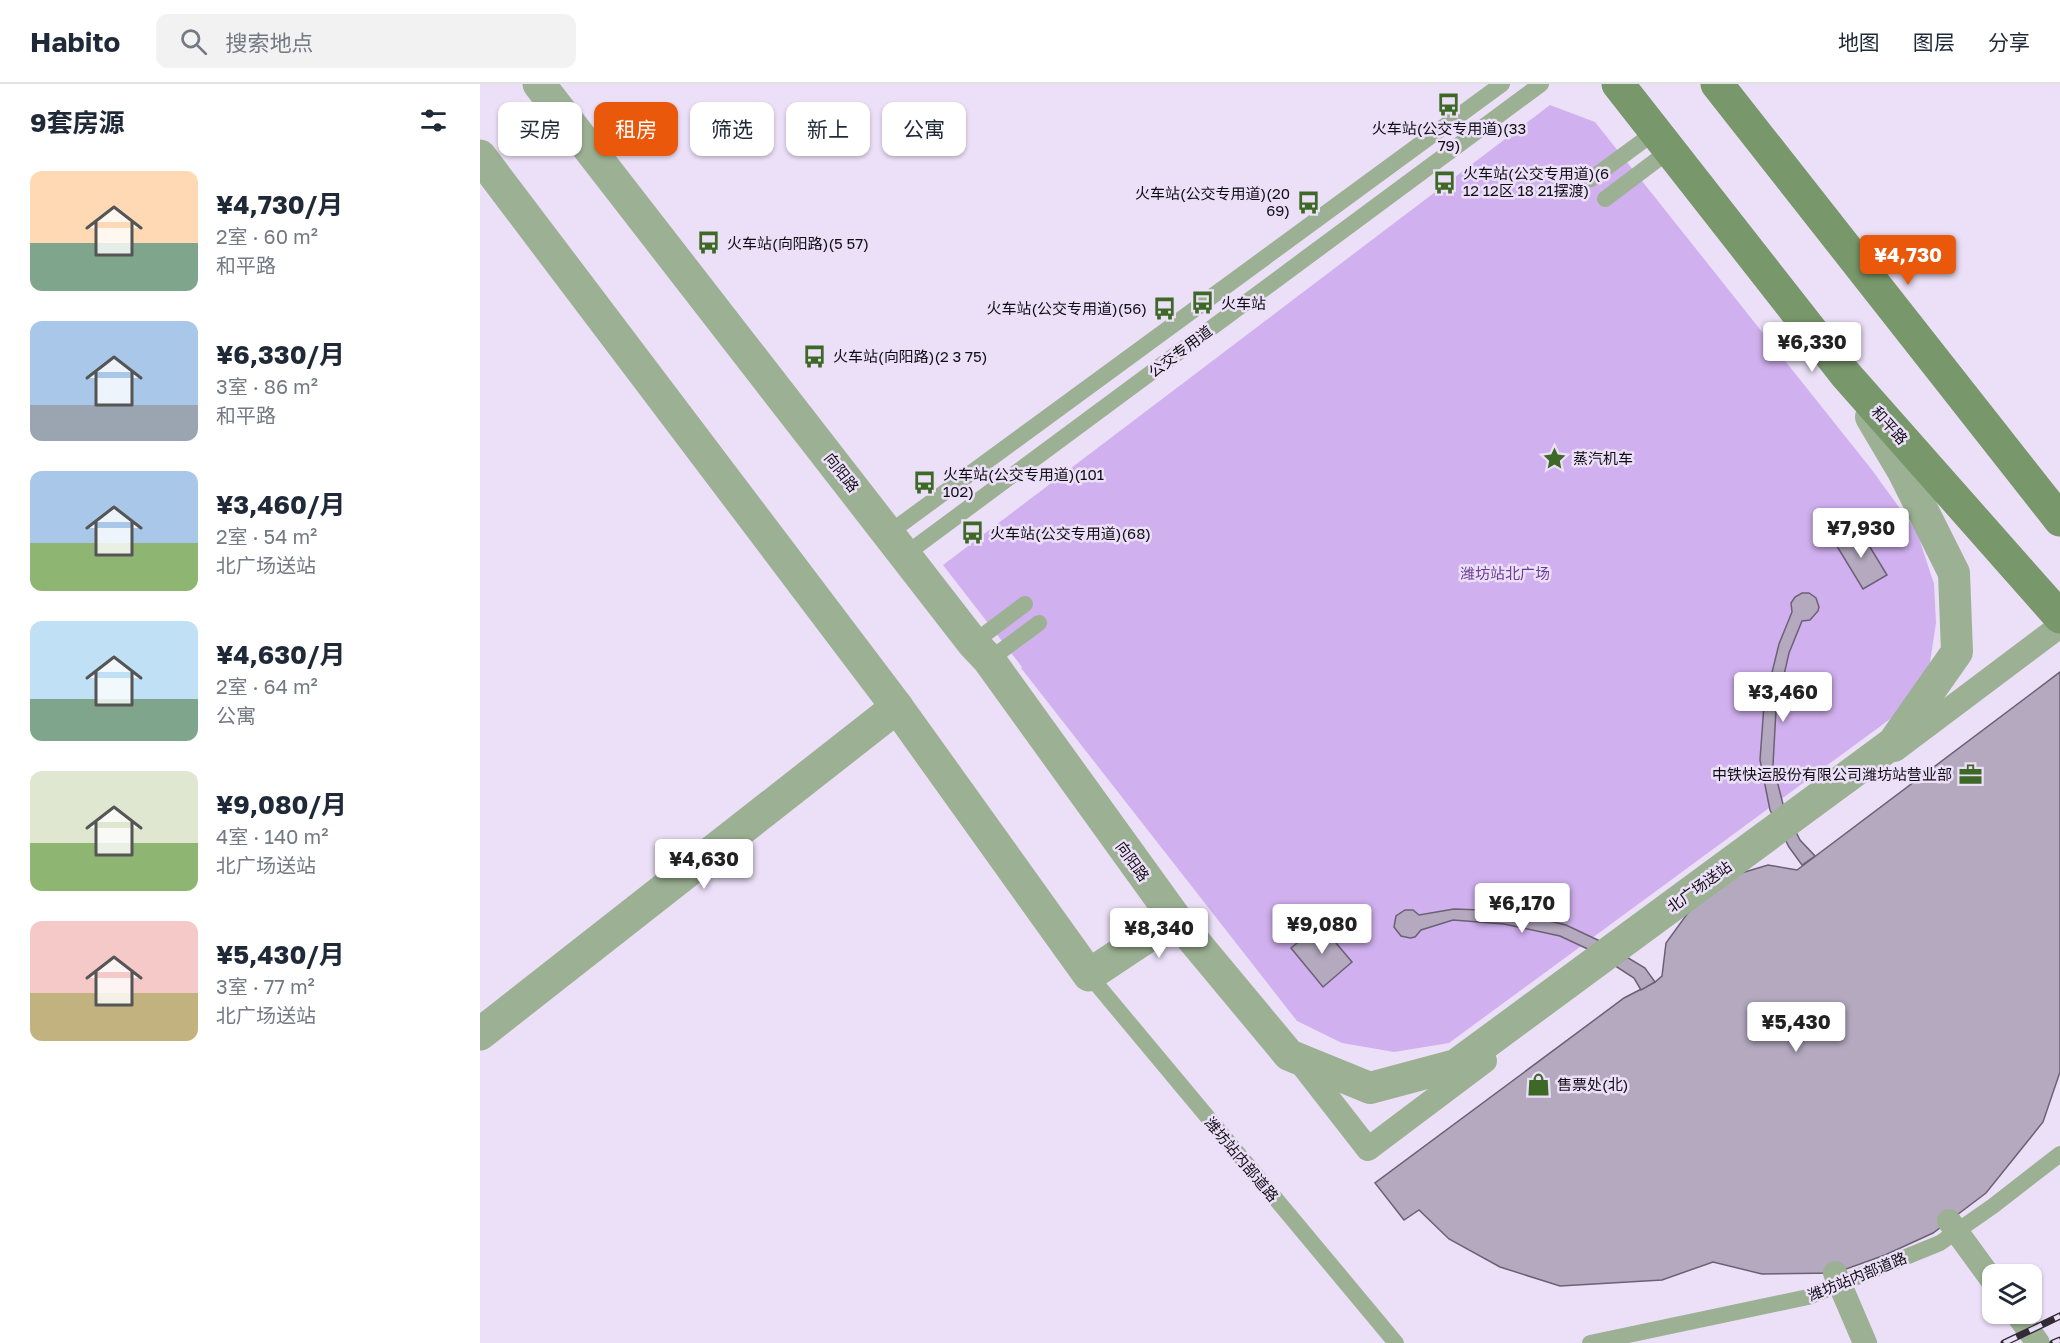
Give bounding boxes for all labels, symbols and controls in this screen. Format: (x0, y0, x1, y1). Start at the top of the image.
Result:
search box (156, 14, 576, 68)
text: Habito (30, 25, 120, 58)
icon: search (177, 25, 210, 58)
text: 搜索地点 (225, 29, 313, 56)
text: 地图 (1838, 29, 1880, 55)
text: 图层 (1913, 29, 1955, 55)
text: 分享 (1988, 29, 2030, 55)
bus stop icon: 火车站(公交专用道)(33 79) (1436, 91, 1462, 117)
chip: 买房 (498, 102, 582, 156)
chip: 租房 (594, 102, 678, 156)
chip: 筛选 (690, 102, 774, 156)
chip: 新上 (786, 102, 870, 156)
chip: 公寓 (882, 102, 966, 156)
icon: filters (417, 104, 450, 137)
text: 9套房源 (30, 107, 125, 138)
place label: 火车站(公交专用道)(33 79) (1372, 119, 1526, 154)
place label: 火车站(公交专用道)(6 12 12区 18 21摆渡) (1463, 164, 1609, 199)
bus stop icon: 火车站(公交专用道)(6 12 12区 18 21摆渡) (1432, 169, 1458, 195)
place label: 火车站(公交专用道)(20 69) (1135, 184, 1290, 219)
text: ¥4,730/月 (216, 189, 343, 220)
bus stop icon: 火车站(公交专用道)(20 69) (1295, 189, 1321, 215)
icon: home (78, 195, 150, 267)
text: 2室 · 60 m² (216, 224, 318, 248)
bus stop icon: 火车站(向阳路)(5 57) (696, 230, 722, 256)
place label: 火车站(向阳路)(5 57) (727, 234, 869, 252)
pin: ¥4,730 (1859, 235, 1957, 286)
text: ¥4,730 (1874, 242, 1942, 266)
text: 和平路 (216, 253, 276, 277)
bus stop icon: 火车站 (1190, 290, 1216, 316)
place label: 火车站 (1221, 294, 1266, 312)
bus stop icon: 火车站(公交专用道)(56) (1152, 295, 1178, 321)
place label: 火车站(公交专用道)(56) (986, 299, 1147, 317)
street label: 公交专用道 (1145, 321, 1215, 381)
pin: ¥6,330 (1763, 322, 1861, 373)
text: ¥6,330 (1777, 329, 1847, 353)
text: ¥6,330/月 (216, 339, 345, 370)
bus stop icon: 火车站(向阳路)(2 3 75) (802, 343, 828, 369)
icon: home (78, 345, 150, 417)
place label: 火车站(向阳路)(2 3 75) (833, 347, 987, 365)
text: 3室 · 86 m² (216, 374, 318, 398)
street label: 和平路 (1868, 402, 1912, 448)
text: 和平路 (216, 403, 276, 427)
place icon: 蒸汽机车 (1542, 445, 1568, 471)
street label: 向阳路 (821, 449, 863, 495)
place label: 蒸汽机车 (1573, 449, 1633, 467)
place label: 火车站(公交专用道)(101 102) (943, 465, 1104, 500)
bus stop icon: 火车站(公交专用道)(101 102) (912, 470, 938, 496)
text: ¥3,460/月 (216, 489, 345, 520)
icon: home (78, 495, 150, 567)
pin: ¥7,930 (1812, 508, 1910, 559)
text: ¥7,930 (1827, 515, 1895, 539)
bus stop icon: 火车站(公交专用道)(68) (959, 520, 985, 546)
text: 2室 · 54 m² (216, 524, 317, 548)
place label: 火车站(公交专用道)(68) (990, 524, 1151, 542)
text: 北广场送站 (216, 553, 316, 577)
park label: 潍坊站北广场 (1460, 564, 1550, 582)
text: ¥4,630/月 (216, 639, 345, 670)
icon: home (78, 645, 150, 717)
pin: ¥3,460 (1734, 672, 1832, 723)
text: 2室 · 64 m² (216, 674, 318, 698)
text: ¥3,460 (1748, 679, 1818, 703)
text: 公寓 (216, 703, 256, 727)
office icon: 中铁快运股份有限公司潍坊站营业部 (1957, 761, 1983, 787)
place label: 中铁快运股份有限公司潍坊站营业部 (1712, 765, 1952, 783)
text: ¥9,080/月 (216, 789, 347, 820)
icon: home (78, 795, 150, 867)
text: 4室 · 140 m² (216, 824, 328, 848)
street label: 向阳路 (1112, 838, 1154, 884)
pin: ¥4,630 (655, 839, 753, 890)
text: ¥4,630 (669, 846, 739, 870)
text: 北广场送站 (216, 853, 316, 877)
street label: 北广场送站 (1663, 857, 1735, 915)
pin: ¥6,170 (1473, 883, 1571, 934)
text: ¥6,170 (1489, 890, 1555, 914)
pin: ¥9,080 (1273, 904, 1371, 955)
pin: ¥8,340 (1110, 908, 1208, 959)
text: ¥9,080 (1286, 911, 1358, 935)
text: ¥8,340 (1124, 915, 1194, 939)
text: ¥5,430/月 (216, 939, 345, 970)
icon: home (78, 945, 150, 1017)
text: 3室 · 77 m² (216, 974, 315, 998)
pin: ¥5,430 (1747, 1002, 1845, 1053)
text: 北广场送站 (216, 1003, 316, 1027)
text: ¥5,430 (1761, 1009, 1831, 1033)
shop icon: 售票处(北) (1526, 1071, 1552, 1097)
place label: 售票处(北) (1557, 1075, 1628, 1093)
street label: 潍坊站内部道路 (1201, 1113, 1283, 1205)
street label: 潍坊站内部道路 (1805, 1248, 1909, 1304)
map controls (1982, 1264, 2042, 1324)
button: layers (1982, 1264, 2042, 1324)

